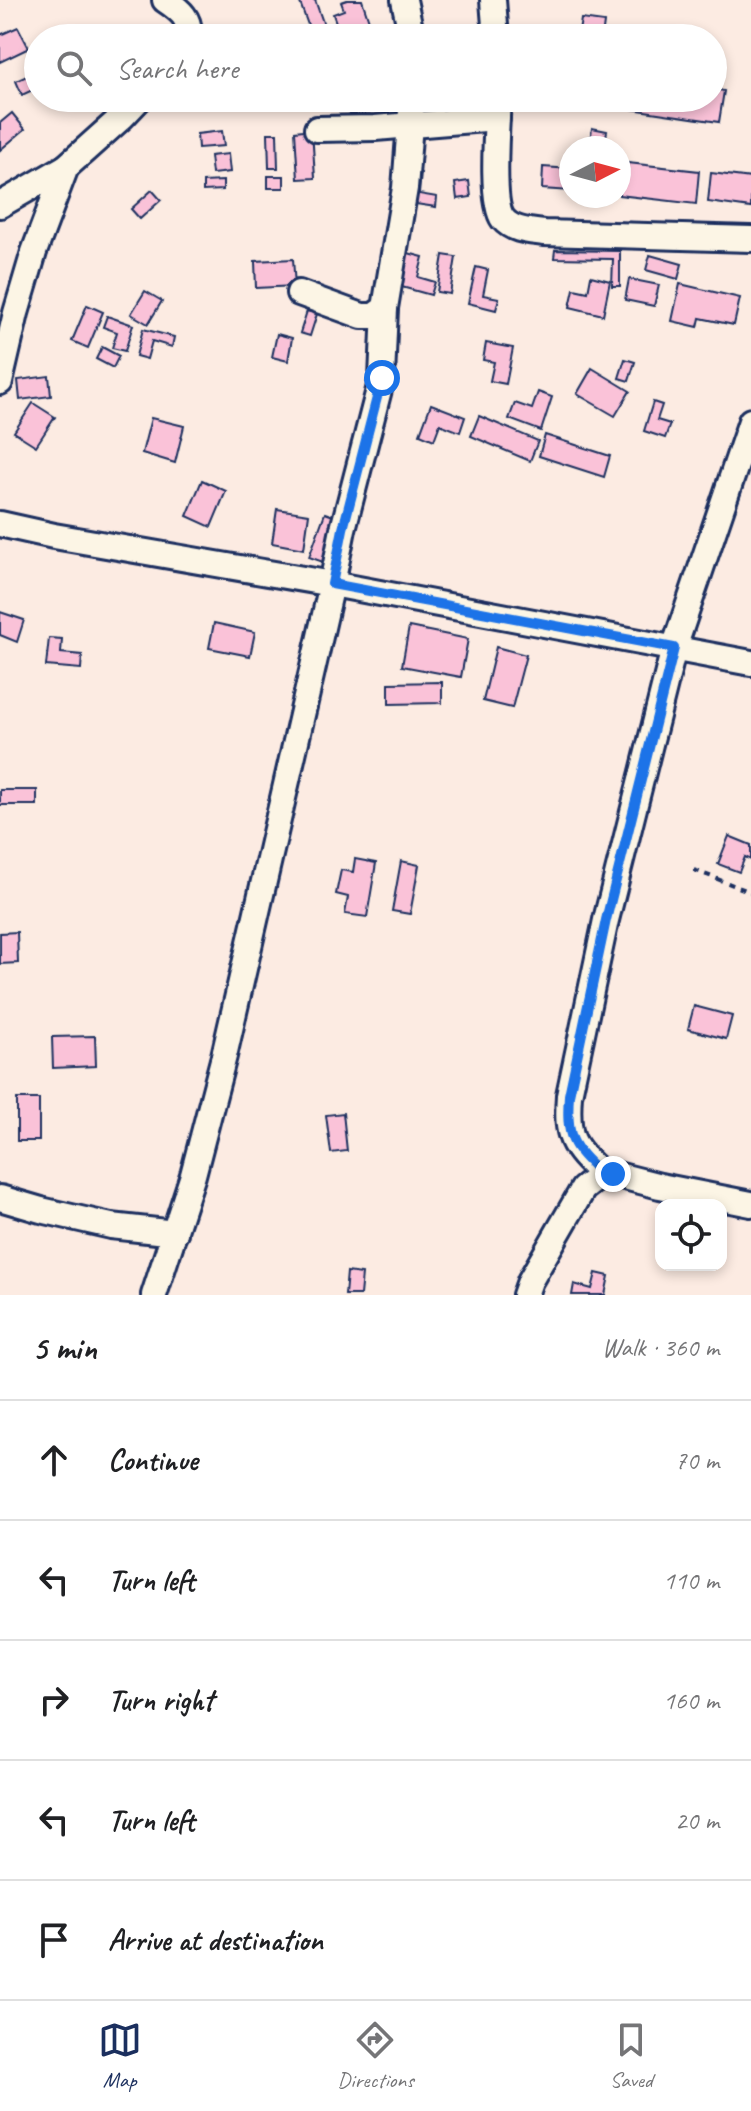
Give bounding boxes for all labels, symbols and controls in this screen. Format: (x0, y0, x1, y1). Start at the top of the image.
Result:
search box (24, 24, 727, 112)
icon: search (52, 46, 96, 90)
text: Search here (116, 49, 238, 87)
north arrow (559, 136, 631, 208)
route start (364, 360, 400, 396)
route end (595, 1156, 631, 1192)
map controls (655, 1199, 727, 1271)
button: locate (655, 1199, 727, 1271)
text: 5 min (32, 1326, 97, 1369)
text: Walk · 360 m (602, 1331, 719, 1364)
icon: ahead (32, 1438, 76, 1482)
text: Continue (108, 1441, 198, 1479)
text: 70 m (675, 1444, 719, 1477)
icon: left (32, 1558, 76, 1602)
text: Turn left (108, 1561, 195, 1599)
text: 110 m (663, 1564, 719, 1597)
icon: right (32, 1678, 76, 1722)
text: Turn right (108, 1681, 213, 1719)
text: 160 m (663, 1684, 719, 1717)
icon: left (32, 1798, 76, 1842)
text: Turn left (108, 1801, 195, 1839)
text: 20 m (675, 1804, 719, 1837)
icon: arrive (32, 1918, 76, 1962)
text: Arrive at destination (108, 1921, 323, 1959)
tab: Map (98, 2018, 142, 2094)
tab: Directions (337, 2018, 414, 2094)
tab: Saved (609, 2018, 653, 2094)

